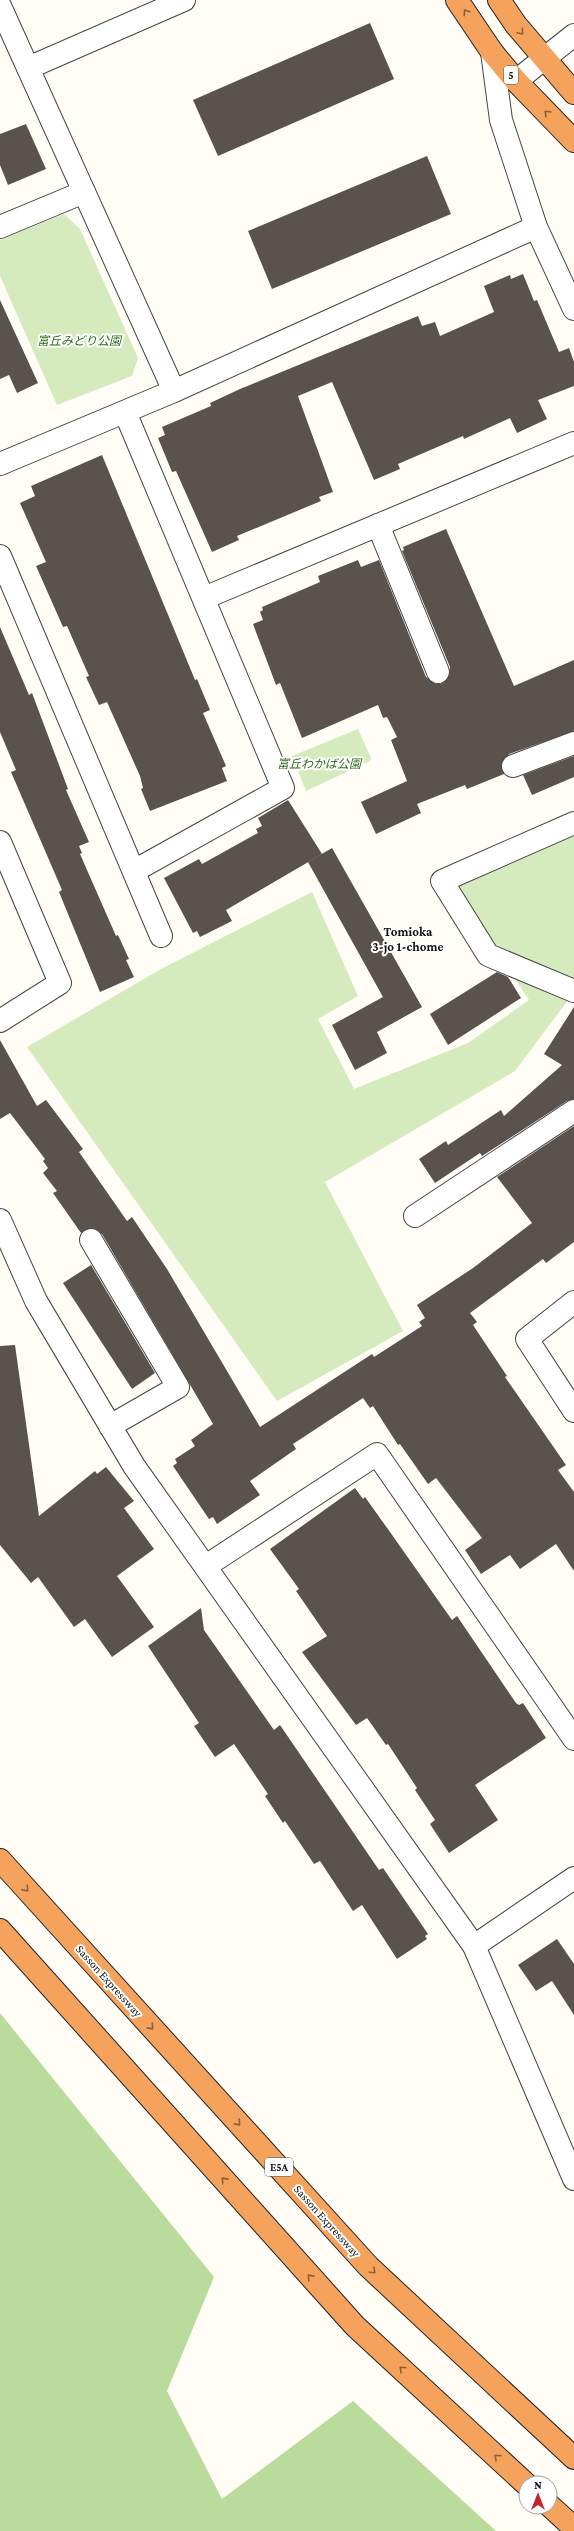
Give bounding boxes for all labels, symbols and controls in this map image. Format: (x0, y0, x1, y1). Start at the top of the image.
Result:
one-way arrow (463, 9, 471, 16)
one-way arrow (517, 27, 524, 34)
road number: 5 (504, 66, 518, 84)
one-way arrow (544, 110, 552, 118)
park label: 富丘みどり公園 (37, 334, 123, 348)
park label: 富丘わかば公園 (277, 757, 363, 771)
district label: Tomioka 3-jo 1-chome (372, 924, 444, 955)
one-way arrow (21, 1884, 29, 1892)
street label: Sasson Expressway (73, 1942, 145, 2020)
one-way arrow (146, 2022, 154, 2030)
one-way arrow (234, 2118, 241, 2126)
road number: E5A (265, 2158, 293, 2176)
one-way arrow (221, 2177, 228, 2185)
street label: Sasson Expressway (291, 2182, 363, 2260)
one-way arrow (368, 2266, 376, 2274)
one-way arrow (308, 2274, 315, 2281)
one-way arrow (399, 2367, 406, 2374)
one-way arrow (494, 2454, 502, 2462)
north arrow (518, 2475, 558, 2515)
text: N (534, 2479, 542, 2491)

